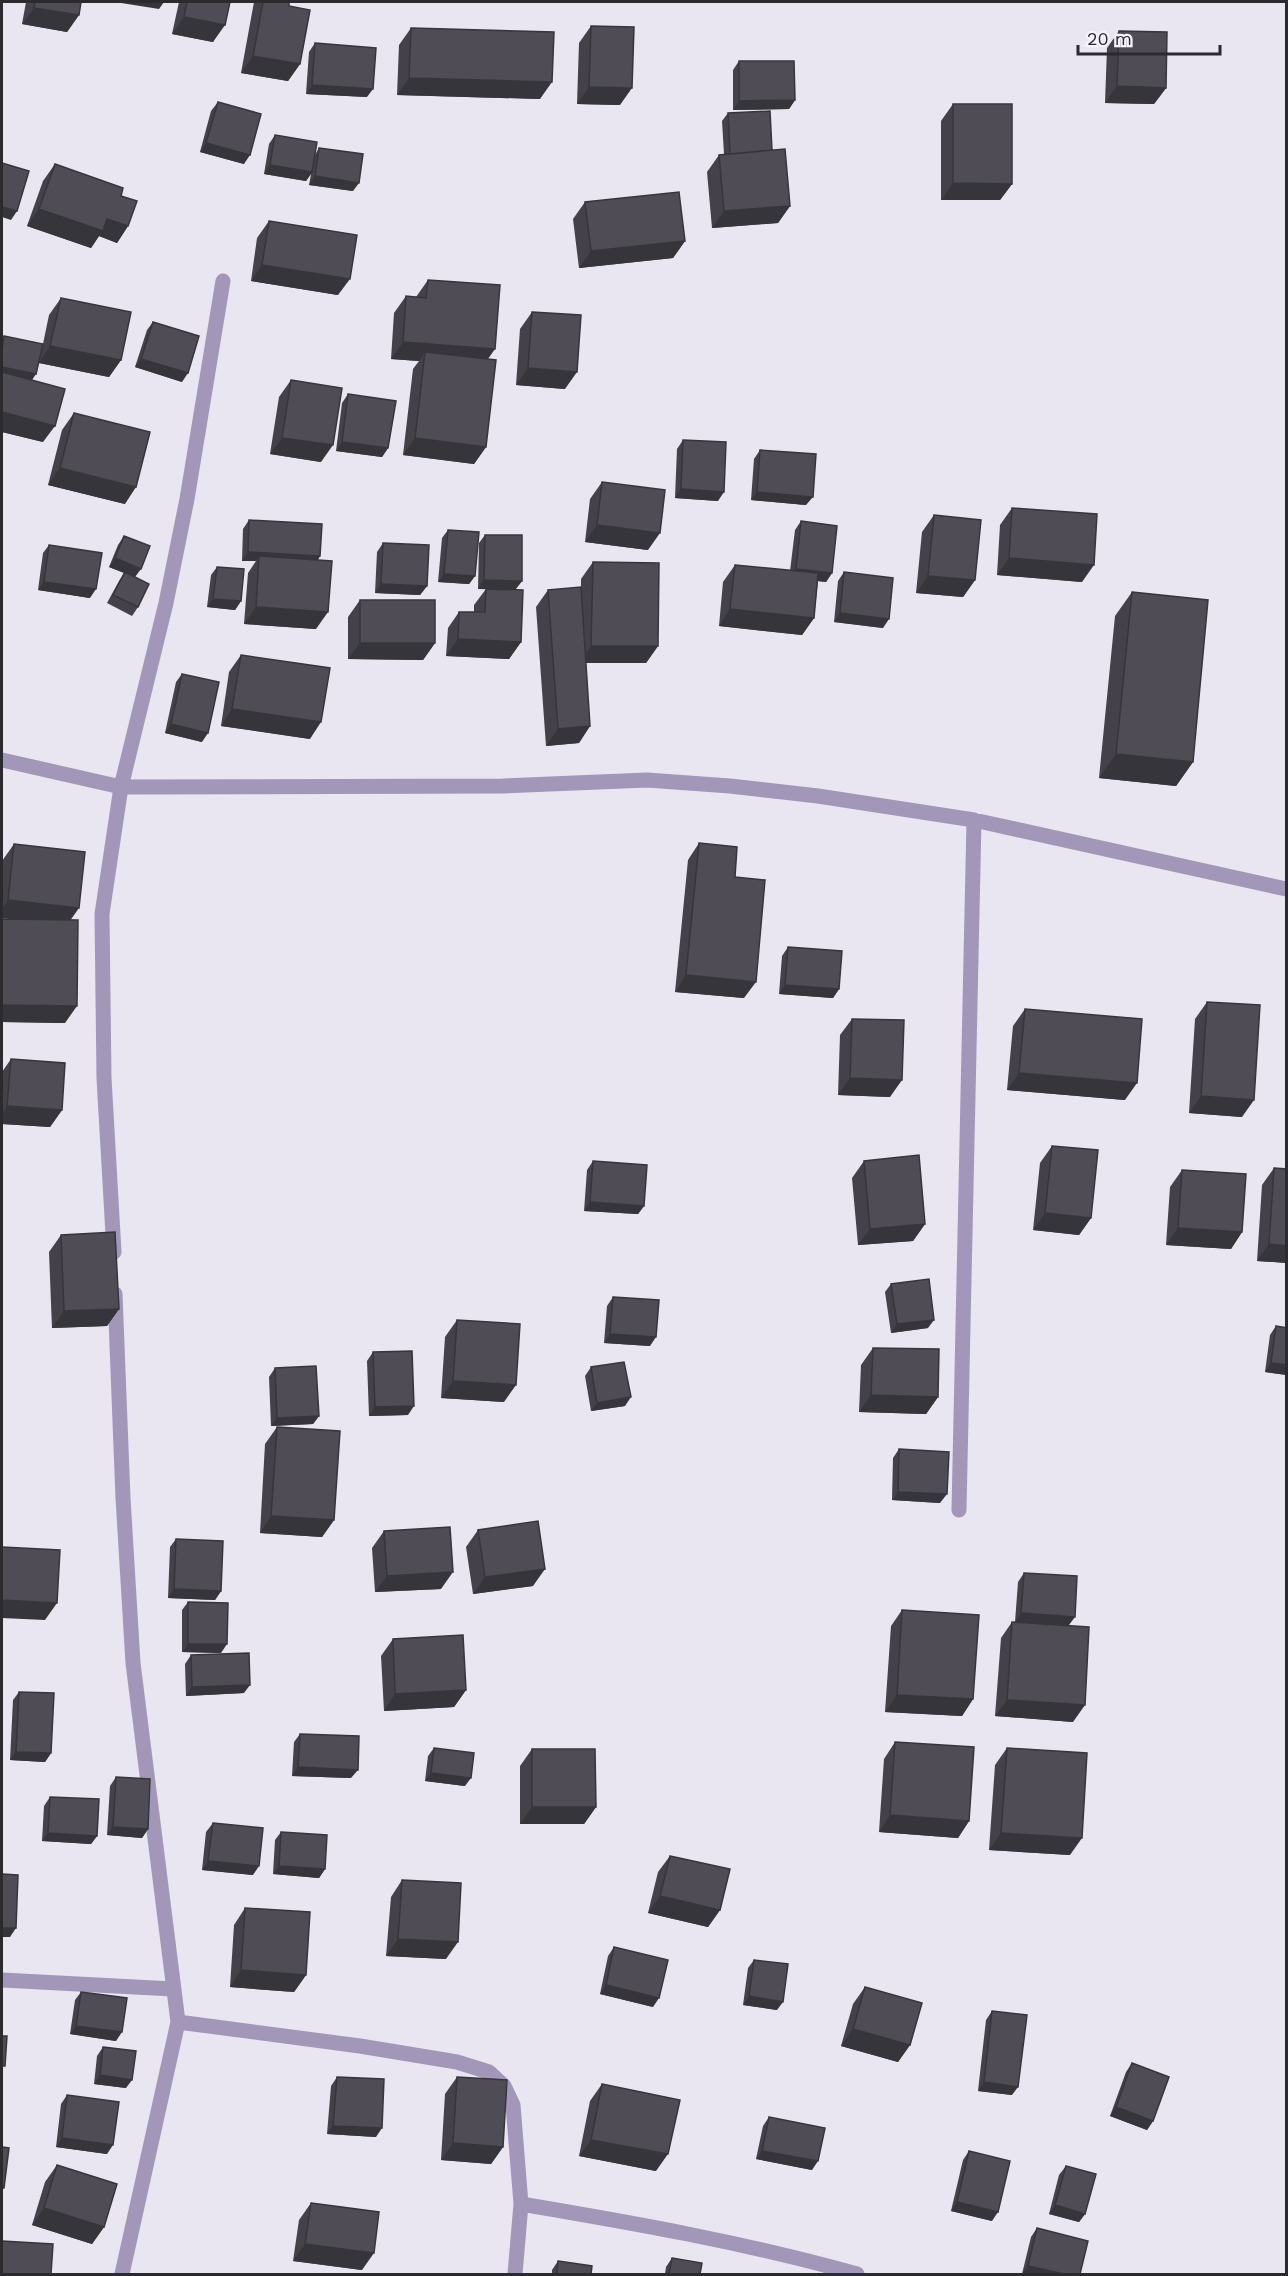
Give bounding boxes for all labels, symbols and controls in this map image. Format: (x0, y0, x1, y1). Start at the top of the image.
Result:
scale bar (1078, 18, 1220, 56)
text: 20 m (1087, 28, 1132, 49)

